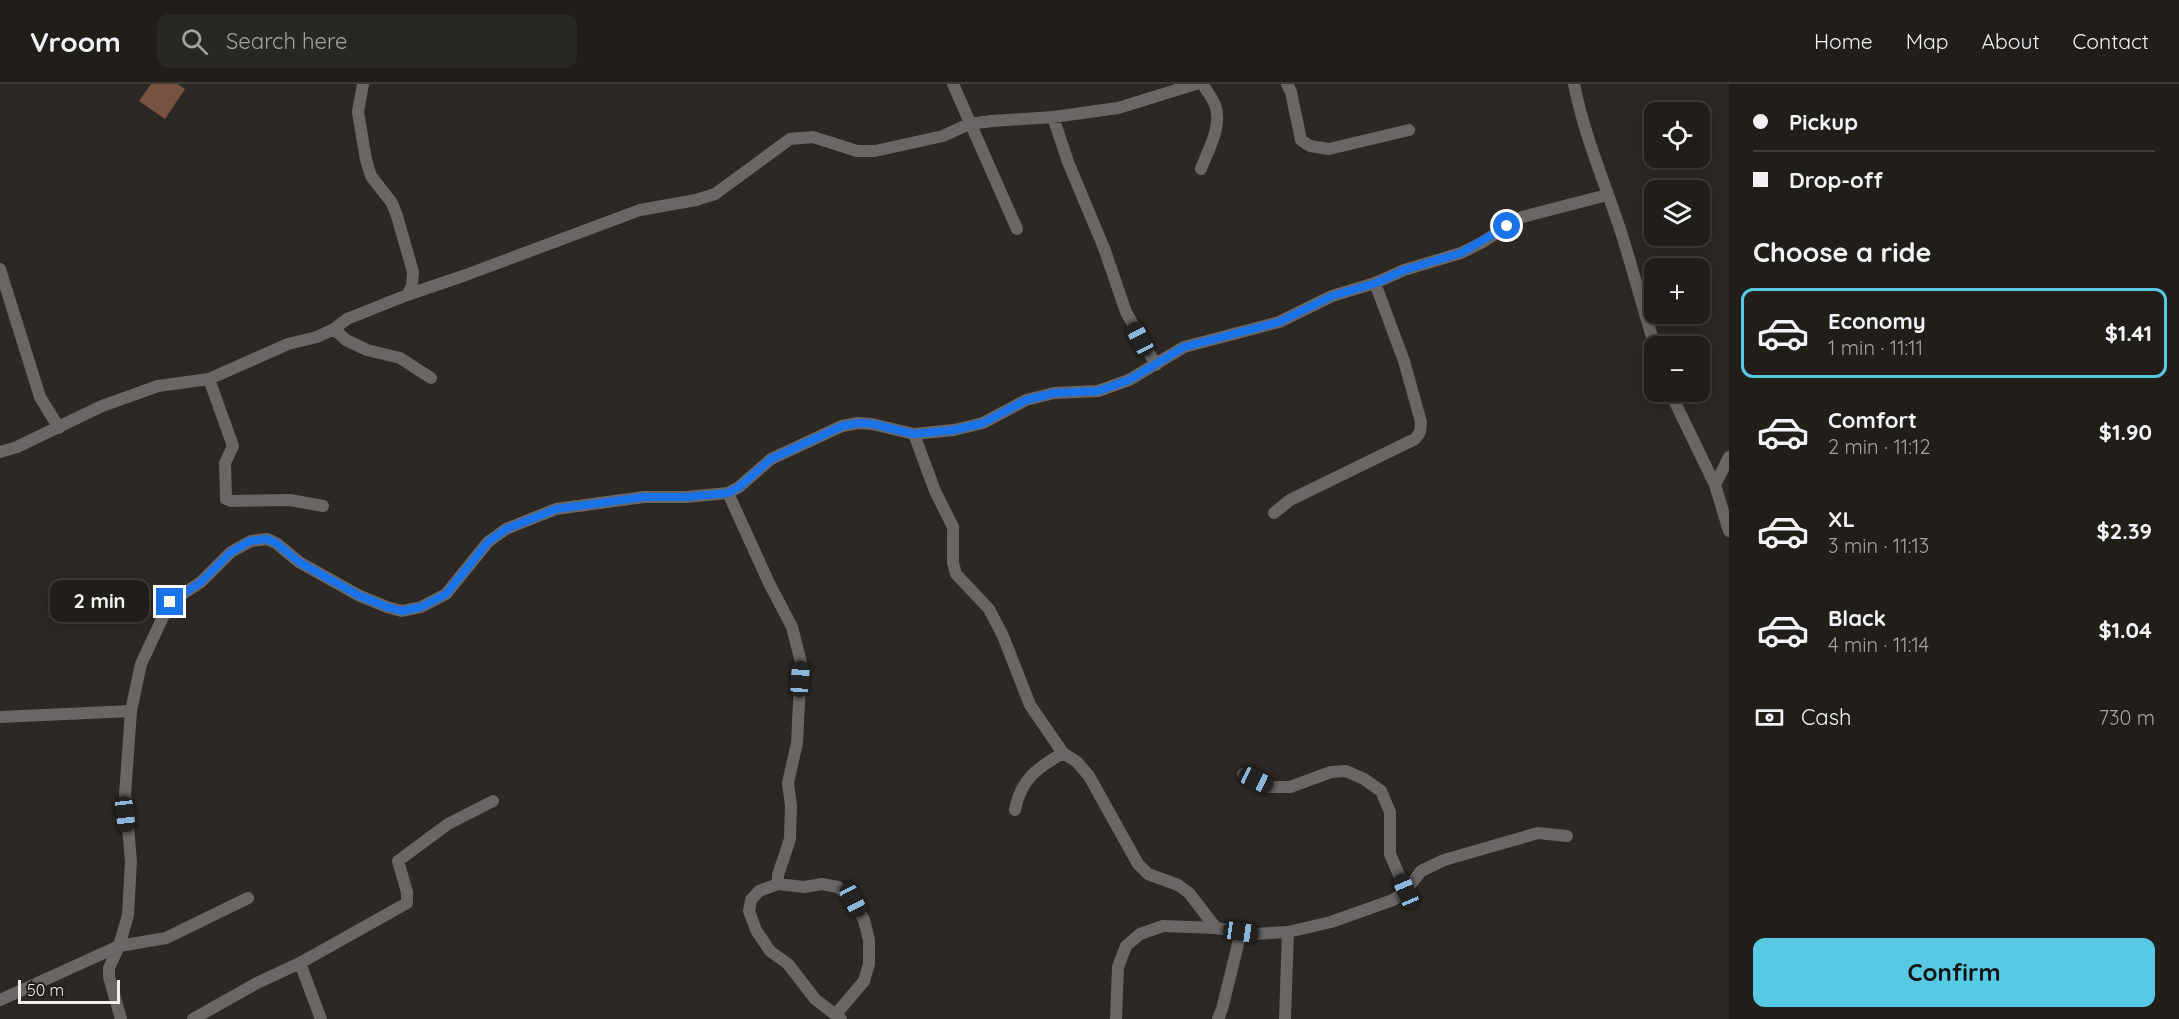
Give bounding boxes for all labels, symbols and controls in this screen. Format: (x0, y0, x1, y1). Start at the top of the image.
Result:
search box (157, 14, 577, 68)
text: Vroom (30, 24, 121, 59)
icon: search (178, 25, 211, 58)
text: Search here (226, 27, 347, 55)
text: Home (1814, 28, 1873, 54)
text: Map (1906, 28, 1949, 54)
text: About (1982, 28, 2040, 54)
text: Contact (2073, 28, 2149, 54)
map controls (1644, 102, 1710, 402)
button: locate (1644, 102, 1710, 168)
text: Pickup (1789, 108, 1858, 136)
text: Drop-off (1789, 166, 1883, 194)
button: layers (1644, 180, 1710, 246)
route start (1493, 212, 1520, 239)
text: Choose a ride (1753, 235, 1931, 269)
button: + (1644, 258, 1710, 324)
icon: car (1756, 306, 1810, 360)
text: Economy (1828, 307, 1926, 335)
car (1124, 319, 1156, 359)
text: $1.41 (2105, 319, 2152, 347)
text: 1 min · 11:11 (1828, 335, 1923, 360)
button: − (1644, 336, 1710, 402)
icon: car (1756, 405, 1810, 459)
text: Comfort (1828, 406, 1917, 434)
text: $1.90 (2099, 418, 2152, 446)
text: 2 min · 11:12 (1828, 434, 1930, 459)
icon: car (1756, 504, 1810, 558)
text: XL (1828, 505, 1855, 533)
text: $2.39 (2097, 517, 2152, 545)
text: 3 min · 11:13 (1828, 533, 1929, 558)
callout: 2 min (50, 581, 149, 623)
text: 2 min (73, 588, 126, 613)
route end (156, 588, 183, 615)
icon: car (1756, 603, 1810, 657)
text: Black (1828, 604, 1886, 632)
text: $1.04 (2098, 616, 2152, 644)
text: 4 min · 11:14 (1828, 632, 1929, 657)
car (790, 660, 810, 698)
icon: cash (1753, 701, 1786, 734)
text: Cash (1801, 703, 1852, 731)
text: 730 m (2099, 705, 2155, 730)
car (1236, 764, 1276, 796)
car (114, 795, 136, 833)
car (1391, 871, 1421, 911)
car (837, 880, 869, 920)
car (1222, 921, 1260, 943)
button: Confirm (1753, 938, 2155, 1007)
scale bar (18, 977, 120, 1004)
text: 50 m (27, 980, 64, 1000)

